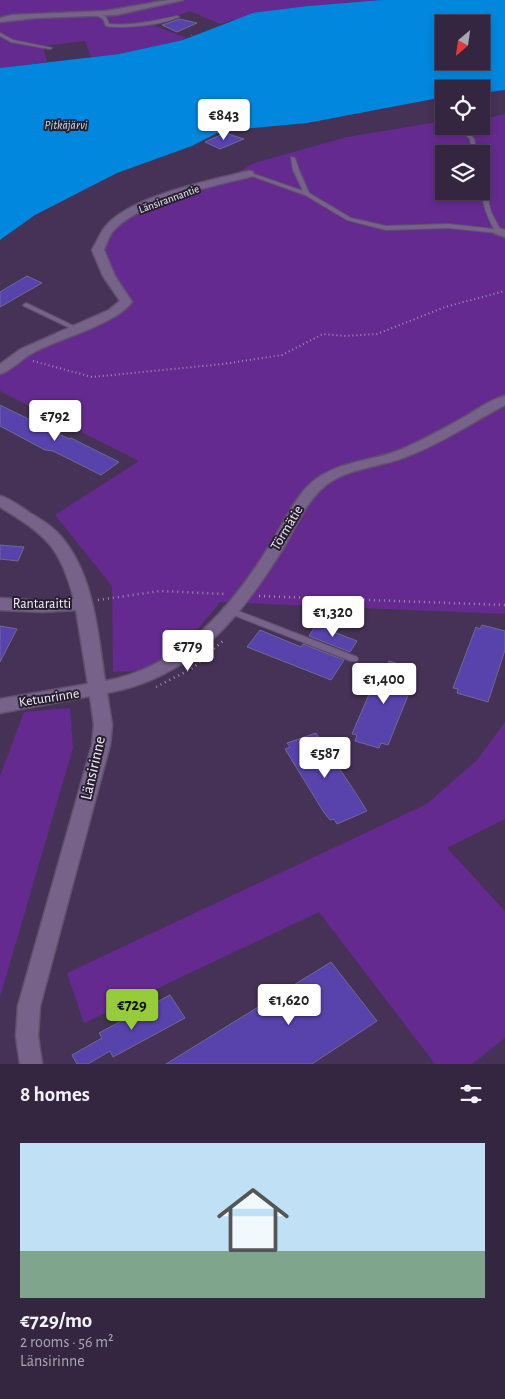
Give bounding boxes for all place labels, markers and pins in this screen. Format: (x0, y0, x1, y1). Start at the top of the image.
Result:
pin: €843 (194, 98, 254, 141)
pin: €792 (25, 400, 85, 442)
pin: €1,320 (292, 596, 374, 638)
pin: €779 (158, 630, 218, 672)
pin: €1,400 (343, 662, 425, 705)
pin: €587 (295, 736, 355, 779)
pin: €1,620 (248, 984, 330, 1026)
pin: €729 (102, 988, 162, 1031)

